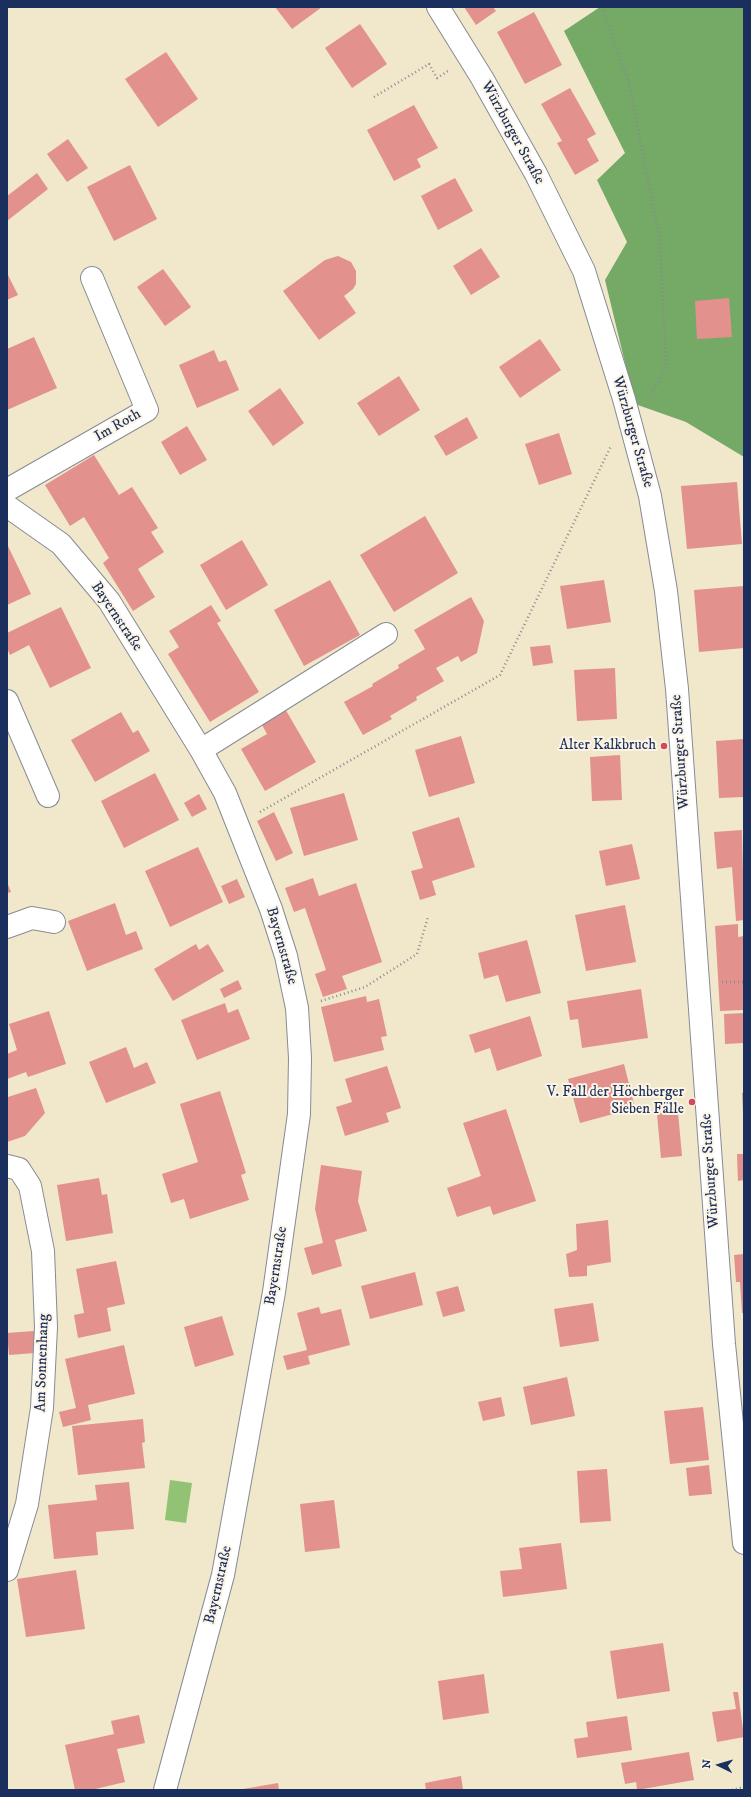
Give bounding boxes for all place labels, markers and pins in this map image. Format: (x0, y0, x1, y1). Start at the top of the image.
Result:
place label: Alter Kalkbruch (559, 737, 656, 755)
marker: Alter Kalkbruch (659, 741, 669, 751)
place label: V. Fall der Höchberger Sieben Fälle (547, 1084, 684, 1119)
marker: V. Fall der Höchberger Sieben Fälle (687, 1097, 697, 1107)

